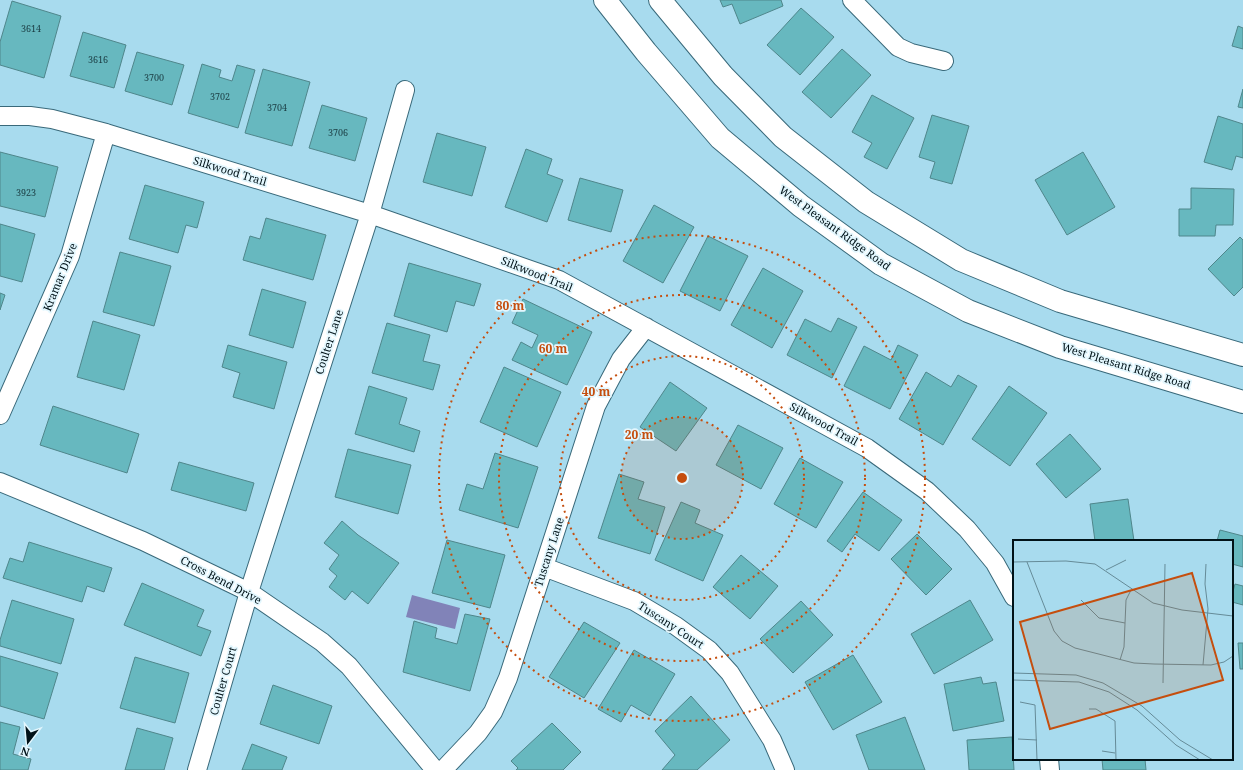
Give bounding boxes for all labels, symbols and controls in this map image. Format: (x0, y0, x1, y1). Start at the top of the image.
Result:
house number: 3614 (21, 22, 41, 35)
house number: 3616 (88, 53, 108, 66)
house number: 3700 (144, 71, 164, 84)
house number: 3702 (210, 90, 230, 103)
house number: 3704 (267, 101, 287, 114)
house number: 3706 (328, 126, 348, 139)
street label: Silkwood Trail (192, 152, 269, 189)
street label: West Pleasant Ridge Road (777, 182, 894, 273)
house number: 3923 (16, 186, 36, 199)
street label: Kramar Drive (39, 240, 80, 313)
street label: Silkwood Trail (499, 252, 576, 295)
text: 80 m (496, 297, 524, 314)
street label: Coulter Lane (311, 307, 346, 376)
street label: West Pleasant Ridge Road (1060, 339, 1193, 392)
text: 60 m (539, 340, 567, 357)
text: 40 m (582, 383, 610, 400)
street label: Silkwood Trail (787, 399, 862, 449)
text: 20 m (625, 426, 653, 443)
centre of rings (675, 471, 689, 485)
street label: Tuscany Lane (530, 515, 567, 589)
inset map (1013, 540, 1233, 760)
street label: Cross Bend Drive (178, 552, 264, 607)
street label: Tuscany Court (636, 598, 707, 651)
street label: Coulter Court (206, 645, 239, 717)
north arrow (8, 722, 48, 762)
text: N (19, 744, 31, 760)

